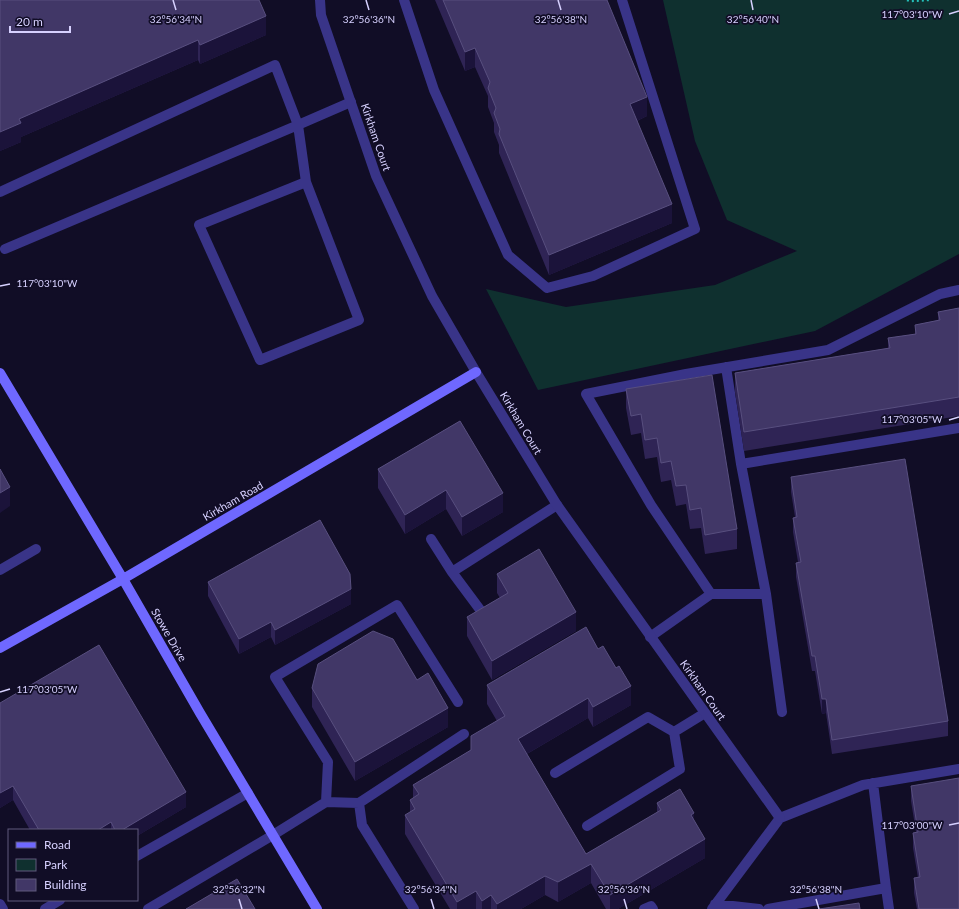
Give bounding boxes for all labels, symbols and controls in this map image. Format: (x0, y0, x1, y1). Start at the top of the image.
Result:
scale bar (10, 8, 70, 34)
text: 117°03'10"W (882, 8, 943, 20)
text: 32°56'34"N (150, 13, 202, 25)
text: 32°56'36"N (343, 13, 395, 25)
text: 32°56'38"N (535, 13, 587, 25)
text: 32°56'40"N (727, 13, 779, 25)
text: 20 m (16, 14, 43, 29)
street label: Kirkham Court (359, 101, 394, 172)
text: 117°03'10"W (17, 277, 78, 289)
street label: Kirkham Court (498, 389, 545, 456)
text: 117°03'05"W (882, 413, 943, 425)
street label: Kirkham Road (200, 478, 265, 523)
street label: Stowe Drive (149, 606, 190, 664)
street label: Kirkham Court (678, 657, 729, 722)
text: 117°03'05"W (17, 683, 78, 695)
text: 117°03'00"W (882, 819, 943, 831)
legend (8, 829, 138, 901)
text: Road (44, 837, 71, 852)
text: Park (44, 857, 68, 872)
text: Building (44, 877, 87, 892)
text: 32°56'32"N (213, 883, 265, 895)
text: 32°56'34"N (405, 883, 457, 895)
text: 32°56'36"N (598, 883, 650, 895)
text: 32°56'38"N (790, 883, 842, 895)

